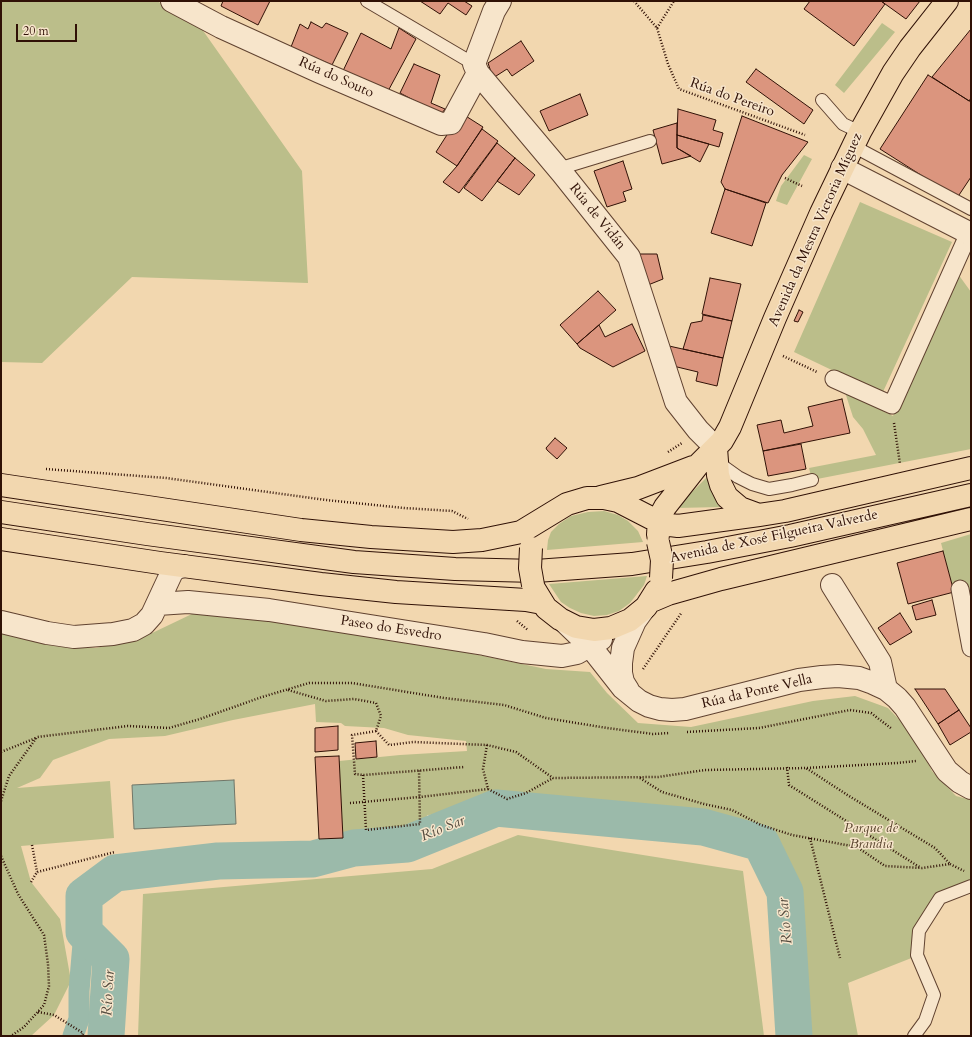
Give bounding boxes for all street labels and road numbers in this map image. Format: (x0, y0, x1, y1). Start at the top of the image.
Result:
street label: Rúa do Souto (296, 54, 376, 102)
street label: Rúa do Pereiro (687, 75, 777, 121)
street label: Avenida da Mestra Victoria Míguez (766, 131, 866, 329)
street label: Rúa de Vidán (565, 180, 629, 254)
street label: Avenida de Xosé Filgueira Valverde (669, 507, 879, 567)
street label: Paseo do Esvedro (339, 613, 443, 645)
street label: Rúa da Ponte Vella (700, 671, 814, 713)

